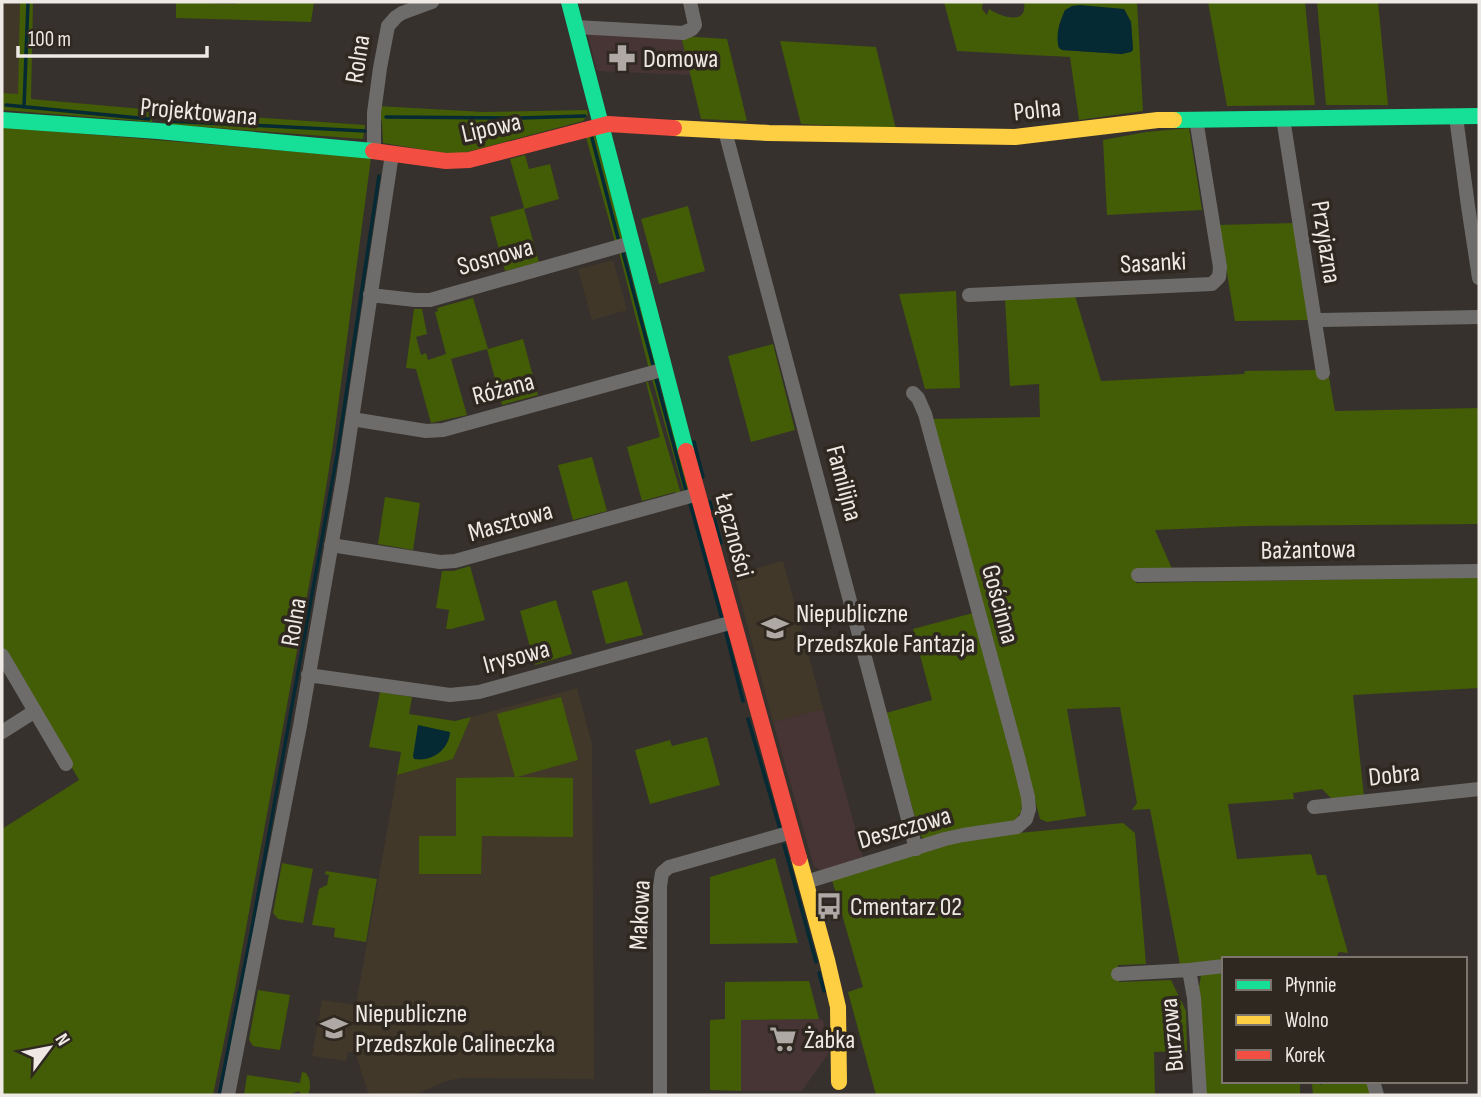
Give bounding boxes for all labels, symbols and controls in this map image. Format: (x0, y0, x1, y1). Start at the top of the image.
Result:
scale bar (18, 14, 206, 58)
text: 100 m (28, 27, 71, 52)
street label: Rolna (339, 33, 378, 86)
pharmacy icon: Domowa (607, 43, 637, 73)
place label: Domowa (643, 44, 718, 75)
street label: Projektowana (139, 92, 259, 133)
street label: Polna (1012, 93, 1063, 128)
street label: Lipowa (459, 107, 524, 150)
street label: Przyjazna (1304, 199, 1347, 286)
street label: Sosnowa (454, 232, 537, 283)
street label: Sasanki (1119, 246, 1187, 281)
street label: Różana (469, 366, 538, 413)
street label: Familijna (819, 442, 868, 525)
street label: Łączności (707, 489, 760, 581)
street label: Masztowa (465, 496, 556, 549)
street label: Bażantowa (1260, 534, 1356, 567)
street label: Gościnna (974, 561, 1025, 647)
street label: Rolna (275, 596, 314, 649)
place label: Niepubliczne Przedszkole Fantazja (796, 599, 975, 660)
school or university icon: Niepubliczne Przedszkole Fantazja (760, 613, 790, 643)
street label: Irysowa (480, 634, 553, 681)
street label: Dobra (1367, 757, 1421, 794)
street label: Deszczowa (854, 800, 955, 856)
street label: Makowa (623, 879, 658, 951)
bus stop icon: Cmentarz 02 (814, 891, 844, 921)
place label: Cmentarz 02 (850, 892, 962, 923)
legend (1222, 957, 1467, 1083)
text: Płynnie (1285, 973, 1337, 998)
street label: Burzowa (1154, 997, 1191, 1073)
place label: Niepubliczne Przedszkole Calineczka (355, 999, 555, 1060)
text: Wolno (1285, 1008, 1329, 1033)
north arrow (14, 1013, 84, 1083)
school or university icon: Niepubliczne Przedszkole Calineczka (319, 1013, 349, 1043)
supermarket icon: Żabka (768, 1024, 798, 1054)
place label: Żabka (804, 1025, 855, 1056)
text: N (50, 1029, 75, 1050)
text: Korek (1285, 1043, 1325, 1068)

